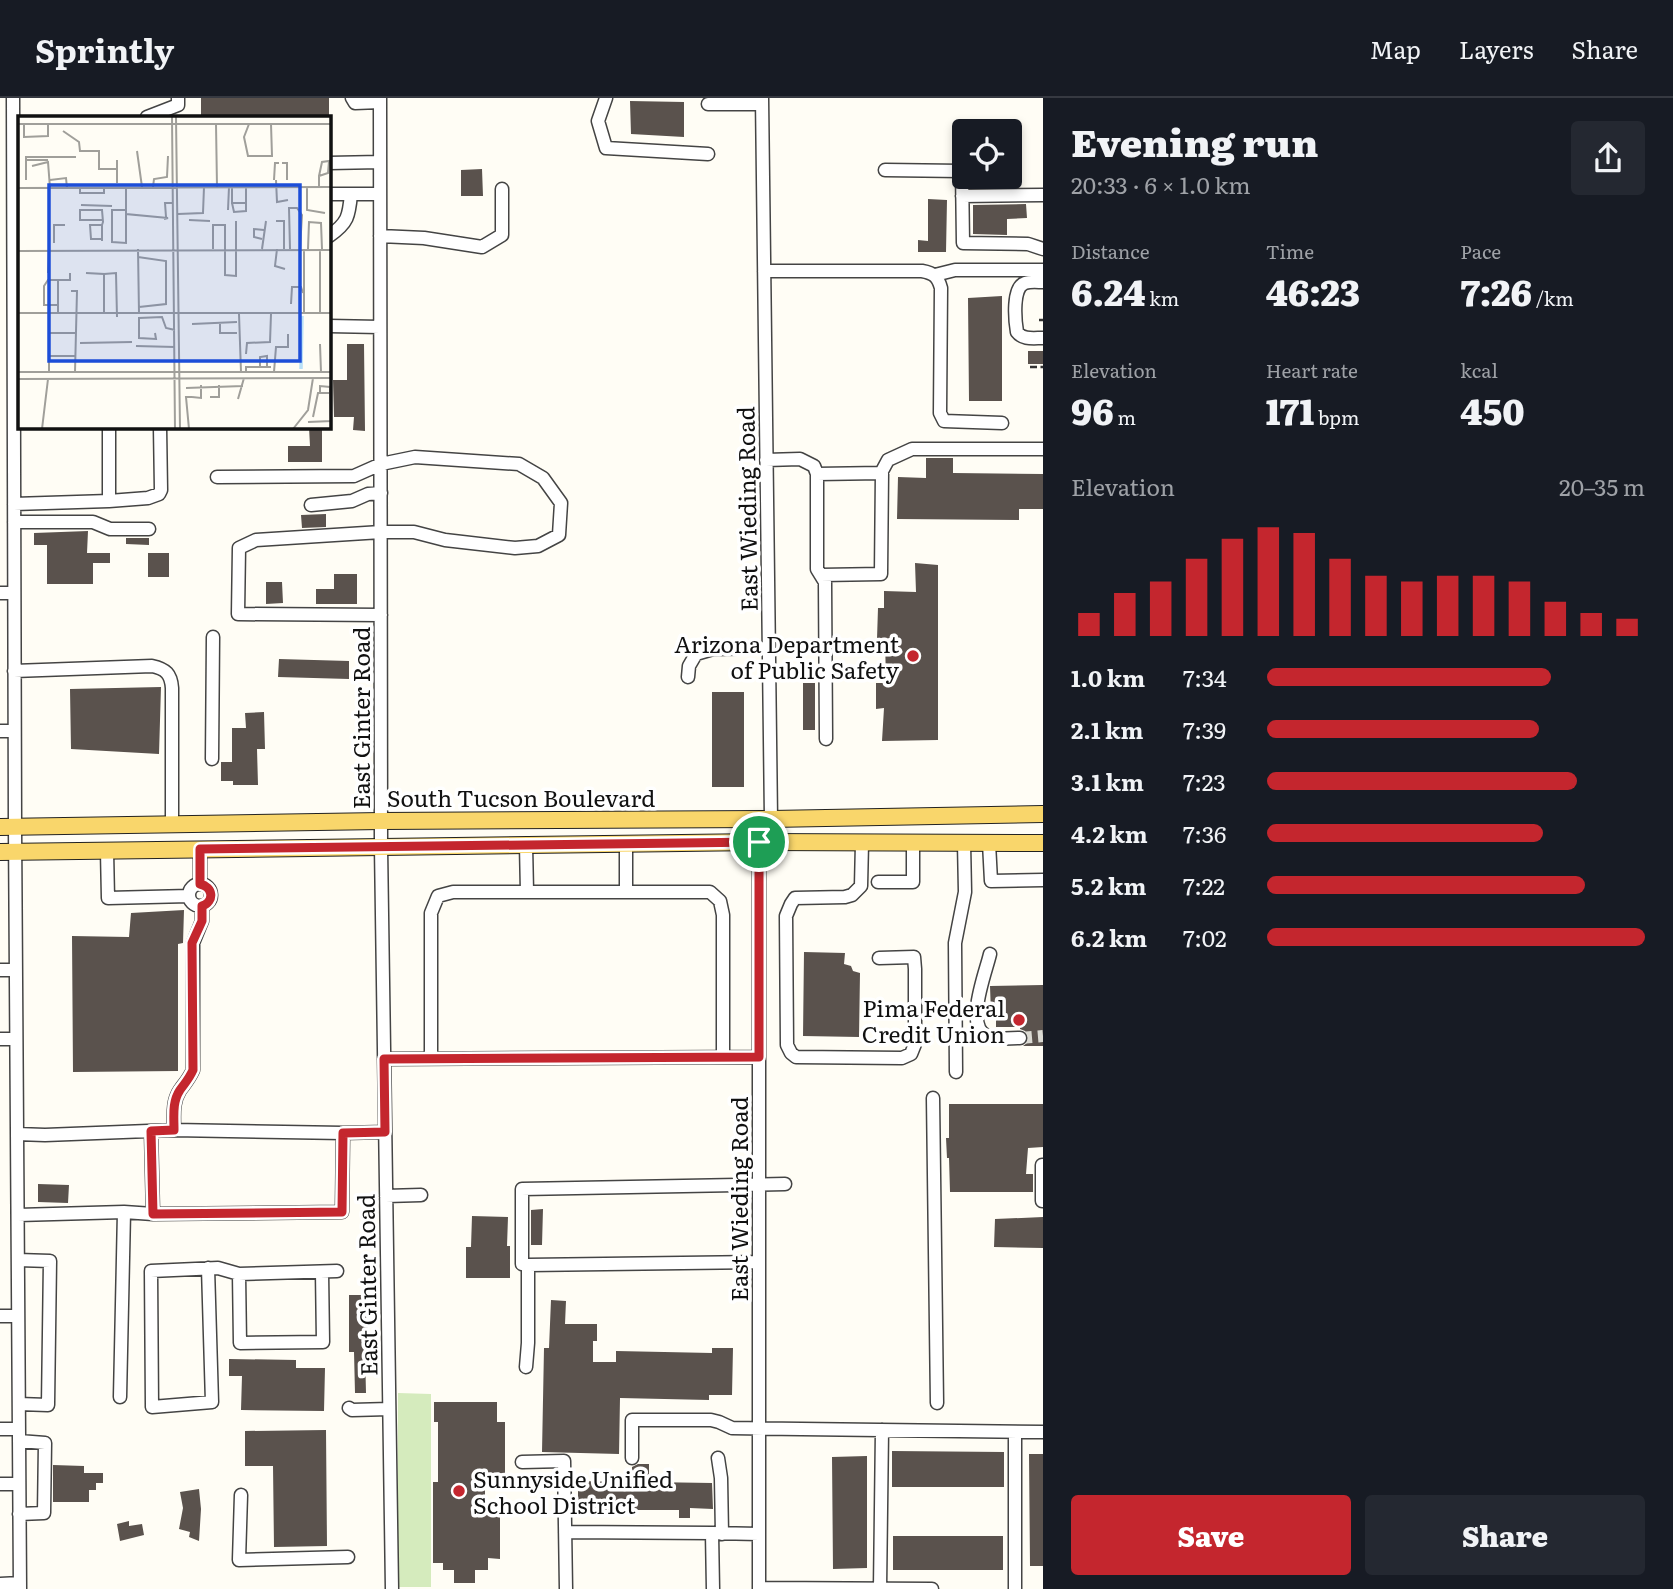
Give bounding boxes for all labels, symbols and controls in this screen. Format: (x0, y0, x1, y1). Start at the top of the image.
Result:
text: Sprintly (35, 24, 174, 73)
text: Map (1370, 31, 1421, 66)
text: Layers (1459, 31, 1533, 66)
text: Share (1571, 31, 1638, 66)
text: Evening run (1071, 112, 1318, 169)
inset map (18, 116, 331, 429)
map controls (952, 119, 1022, 189)
button: locate (952, 119, 1022, 189)
button: share (1571, 121, 1645, 195)
text: 20:33 · 6 × 1.0 km (1071, 167, 1251, 201)
text: Distance (1071, 237, 1150, 265)
text: Time (1266, 237, 1314, 265)
text: Pace (1460, 237, 1501, 265)
text: 6.24 (1071, 265, 1145, 317)
text: 46:23 (1266, 265, 1360, 317)
text: 7:26 (1460, 265, 1532, 317)
text: km (1145, 284, 1179, 312)
text: /km (1532, 284, 1574, 312)
text: Elevation (1071, 356, 1157, 384)
text: Heart rate (1266, 356, 1358, 384)
text: kcal (1460, 356, 1498, 384)
text: 96 (1071, 384, 1114, 436)
text: 171 (1266, 384, 1314, 436)
text: 450 (1460, 384, 1525, 436)
text: m (1114, 403, 1136, 431)
text: bpm (1314, 403, 1359, 431)
street label: East Wieding Road (727, 406, 765, 612)
text: Elevation (1071, 469, 1175, 503)
text: 20–35 m (1559, 469, 1645, 503)
place label: Arizona Department of Public Safety (674, 626, 900, 686)
street label: East Ginter Road (343, 627, 377, 809)
marker: Arizona Department of Public Safety (905, 648, 921, 664)
text: 1.0 km (1071, 660, 1145, 694)
text: 7:34 (1183, 660, 1227, 694)
text: 2.1 km (1071, 712, 1143, 746)
text: 7:39 (1183, 712, 1226, 746)
text: 3.1 km (1071, 764, 1144, 798)
text: 7:23 (1183, 764, 1226, 798)
street label: South Tucson Boulevard (387, 780, 655, 814)
pin (729, 812, 789, 872)
text: 4.2 km (1071, 816, 1148, 850)
text: 7:36 (1183, 816, 1226, 850)
icon: arrive (740, 823, 778, 861)
text: 5.2 km (1071, 868, 1146, 902)
text: 7:22 (1183, 868, 1225, 902)
text: 6.2 km (1071, 920, 1147, 954)
text: 7:02 (1183, 920, 1227, 954)
place label: Pima Federal Credit Union (862, 990, 1005, 1050)
marker: Pima Federal Credit Union (1011, 1012, 1027, 1028)
street label: East Wieding Road (721, 1096, 755, 1302)
street label: East Ginter Road (347, 1193, 385, 1377)
place label: Sunnyside Unified School District (473, 1461, 673, 1521)
marker: Sunnyside Unified School District (451, 1483, 467, 1499)
button: Save (1071, 1495, 1351, 1575)
button: Share (1365, 1495, 1645, 1575)

